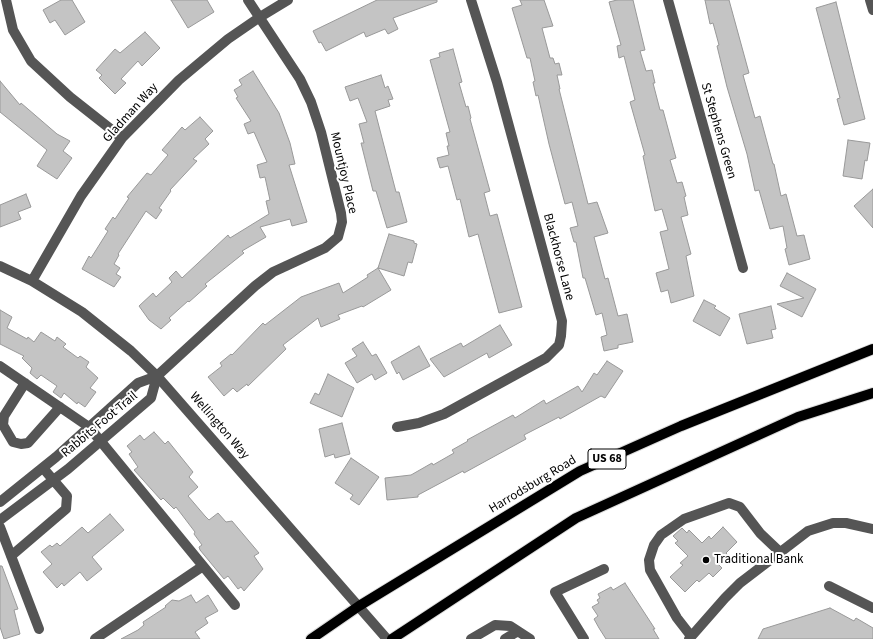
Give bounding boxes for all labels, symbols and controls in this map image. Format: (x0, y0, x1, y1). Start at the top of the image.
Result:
street label: Gladman Way (100, 80, 162, 146)
street label: St Stephens Green (697, 81, 739, 181)
street label: Mountjoy Place (326, 131, 360, 215)
street label: Blackhorse Lane (539, 212, 577, 302)
street label: Rabbits Foot Trail (59, 389, 141, 461)
street label: Wellington Way (186, 389, 252, 463)
road number: US 68 (588, 449, 626, 469)
street label: Harrodsburg Road (486, 453, 580, 517)
place label: Traditional Bank (714, 552, 803, 568)
marker: Traditional Bank (701, 555, 711, 565)

